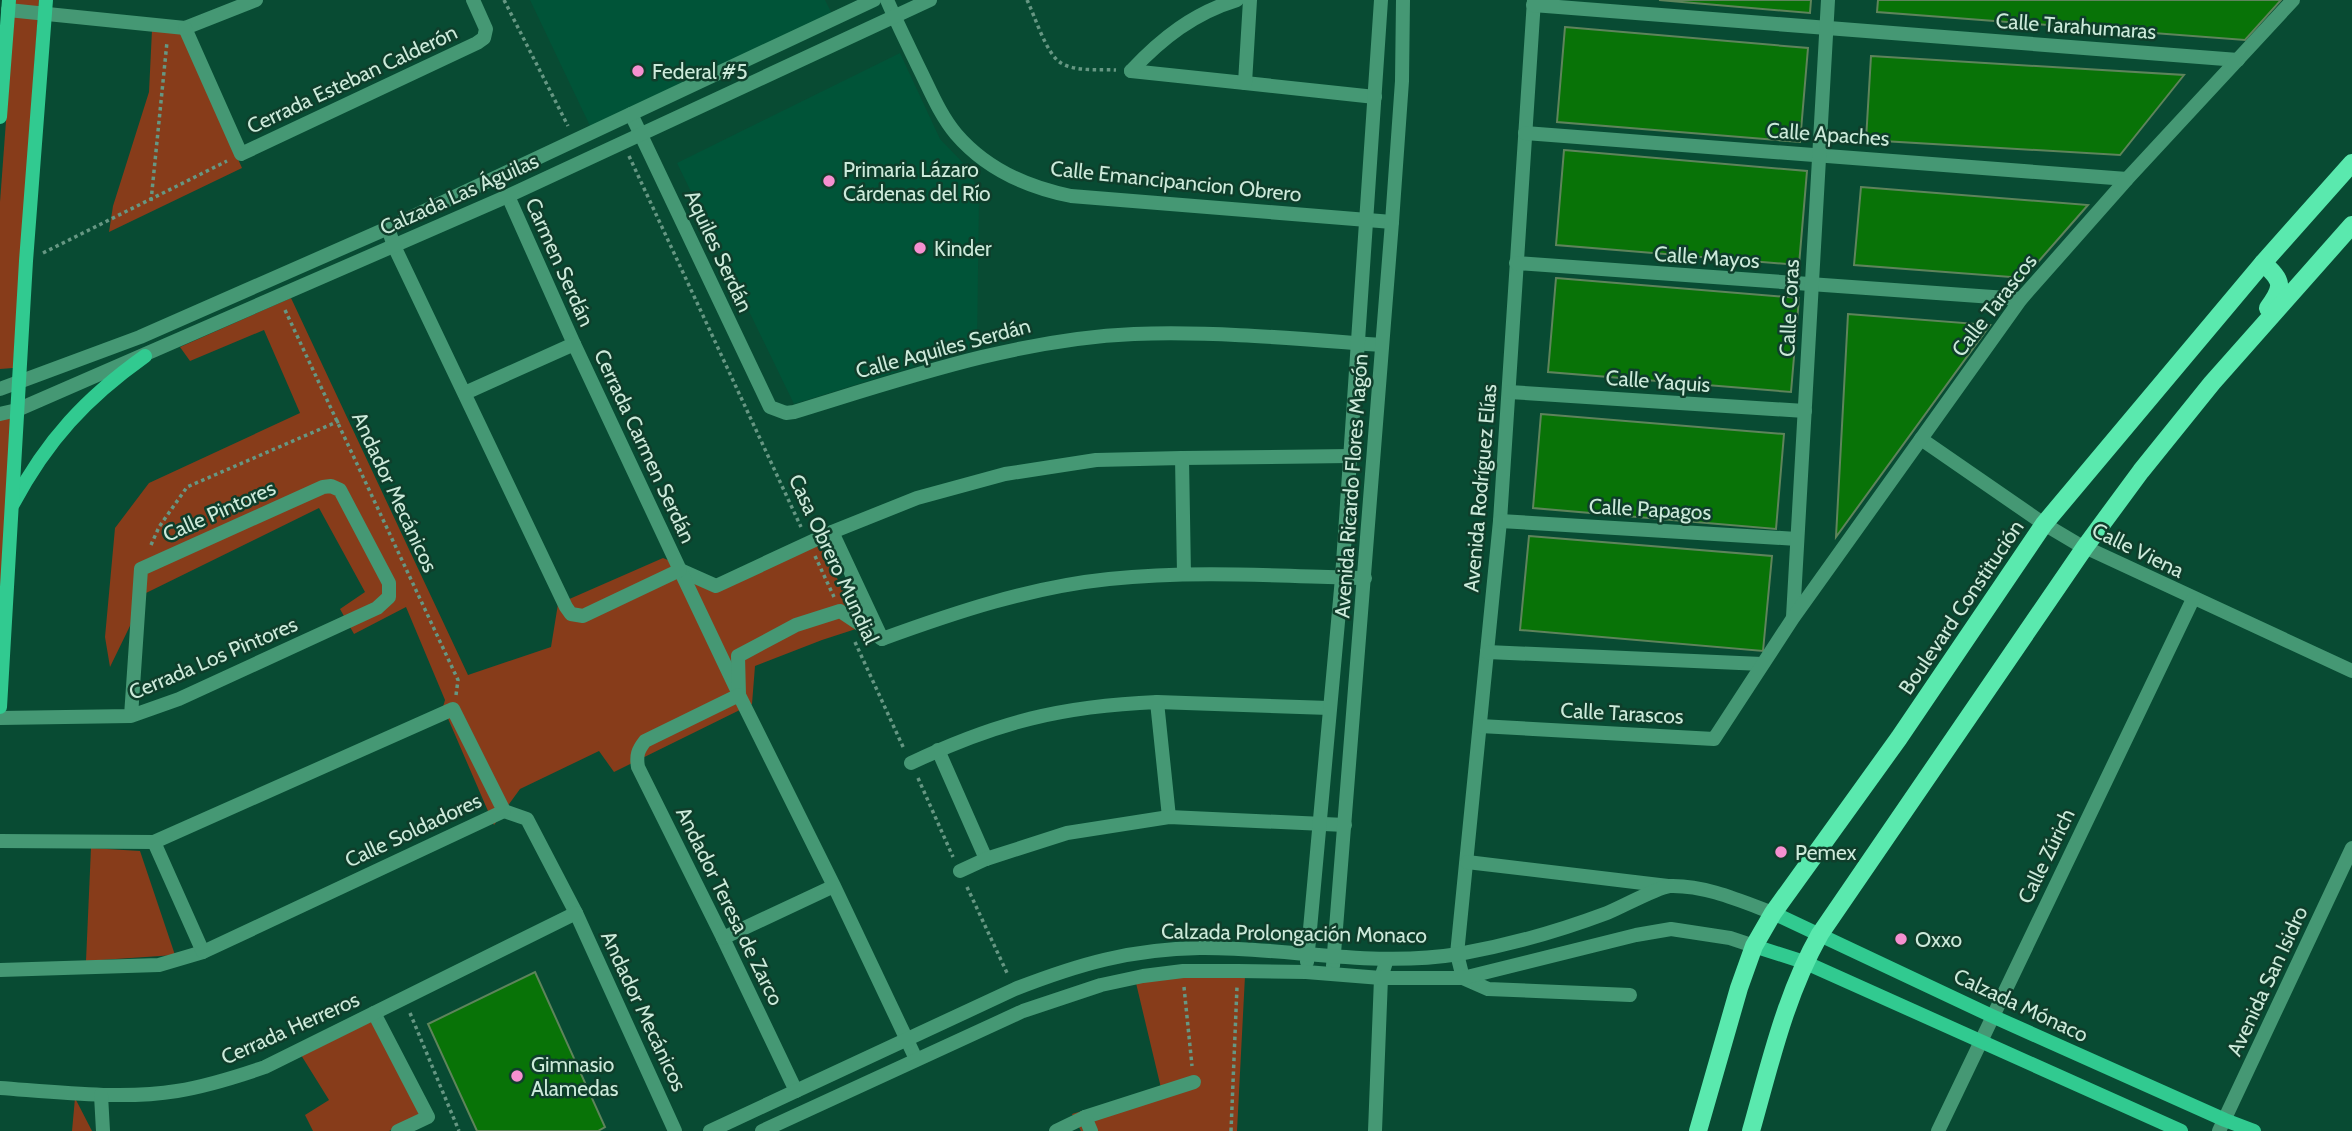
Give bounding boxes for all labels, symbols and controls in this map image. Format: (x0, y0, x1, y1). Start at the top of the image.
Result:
street label: Calle Tarahumaras (1995, 8, 2157, 44)
street label: Cerrada Esteban Calderón (243, 19, 461, 139)
place label: Federal #5 (652, 59, 748, 84)
marker: Federal #5 (630, 63, 646, 79)
street label: Calle Apaches (1766, 117, 1891, 151)
street label: Calzada Las Águilas (376, 148, 542, 240)
street label: Calle Emancipancion Obrero (1049, 155, 1303, 207)
place label: Primaria Lázaro Cárdenas del Río (843, 157, 991, 206)
marker: Primaria Lázaro Cárdenas del Río (821, 173, 837, 189)
street label: Aquiles Serdán (680, 186, 758, 316)
street label: Carmen Serdán (520, 194, 600, 330)
place label: Kinder (934, 236, 992, 261)
marker: Kinder (912, 240, 928, 256)
street label: Calle Mayos (1653, 241, 1761, 273)
street label: Calle Tarascos (1946, 249, 2042, 361)
street label: Calle Coras (1774, 258, 1804, 357)
street label: Calle Aquiles Serdán (853, 313, 1033, 383)
street label: Cerrada Carmen Serdán (589, 345, 701, 547)
street label: Avenida Ricardo Flores Magón (1329, 353, 1373, 619)
street label: Calle Yaquis (1605, 365, 1711, 397)
street label: Avenida Rodríguez Elías (1458, 383, 1502, 593)
street label: Andador Mecánicos (347, 408, 443, 576)
street label: Casa Obrero Mundial (784, 470, 884, 648)
street label: Calle Pintores (159, 475, 279, 547)
street label: Calle Papagos (1588, 493, 1712, 525)
street label: Boulevard Constitución (1893, 515, 2029, 699)
street label: Calle Viena (2088, 517, 2188, 583)
street label: Cerrada Los Pintores (125, 611, 301, 705)
street label: Calle Tarascos (1560, 697, 1684, 729)
street label: Calle Soldadores (341, 787, 485, 873)
street label: Andador Teresa de Zarco (671, 803, 789, 1009)
street label: Calle Zúrich (2012, 805, 2080, 907)
place label: Pemex (1795, 840, 1857, 865)
marker: Pemex (1773, 844, 1789, 860)
street label: Avenida San Isidro (2221, 902, 2313, 1060)
street label: Calzada Prolongación Monaco (1161, 918, 1427, 948)
street label: Andador Mecánicos (596, 927, 692, 1095)
place label: Oxxo (1915, 927, 1962, 952)
marker: Oxxo (1893, 931, 1909, 947)
street label: Calzada Mónaco (1950, 963, 2092, 1047)
street label: Cerrada Herreros (217, 986, 363, 1070)
place label: Gimnasio Alamedas (531, 1052, 619, 1101)
marker: Gimnasio Alamedas (509, 1068, 525, 1084)

